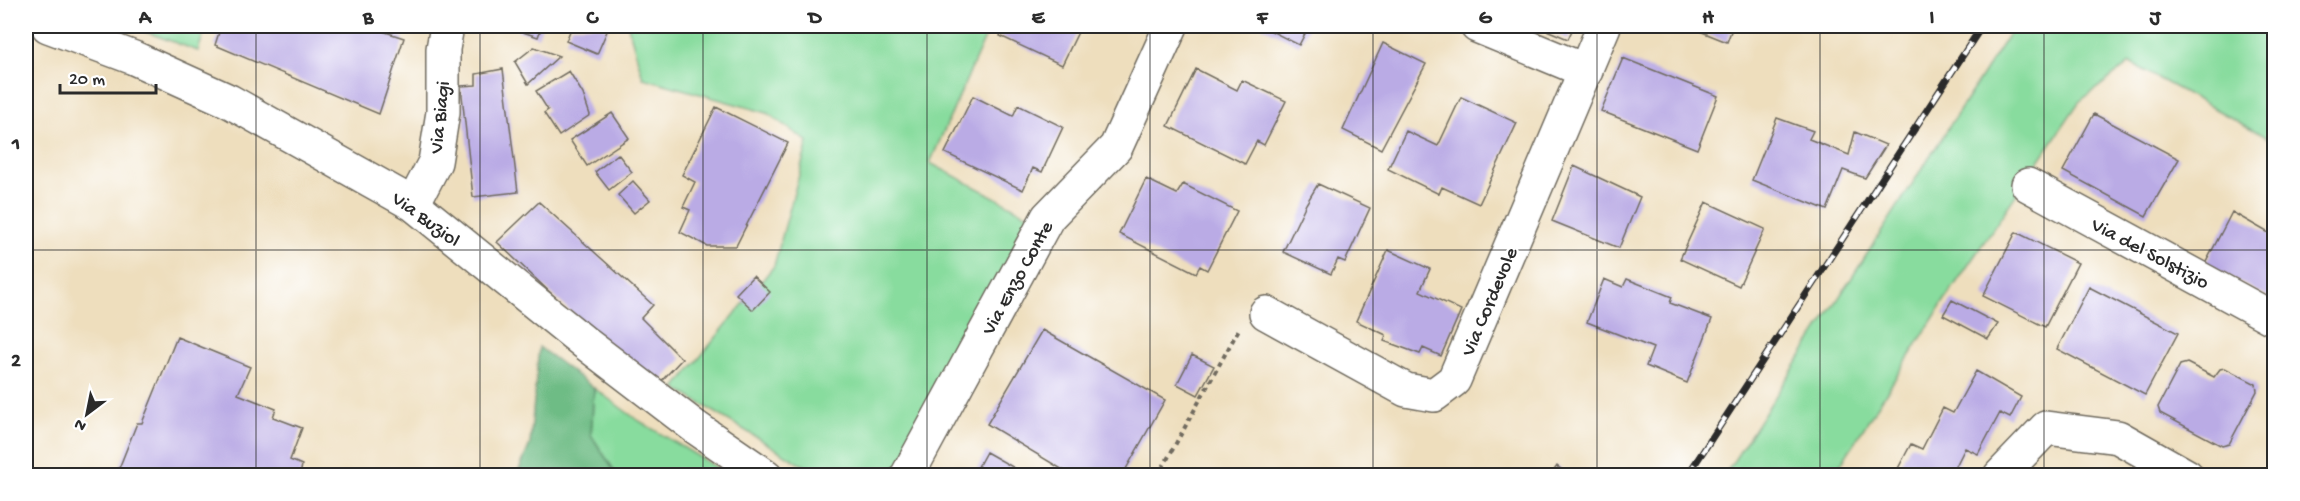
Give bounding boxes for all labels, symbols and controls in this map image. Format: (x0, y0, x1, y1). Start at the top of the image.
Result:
text: A (138, 8, 153, 31)
text: B (362, 8, 374, 31)
text: C (586, 8, 600, 31)
text: D (806, 8, 822, 31)
text: E (1032, 8, 1046, 31)
text: F (1256, 8, 1269, 31)
text: G (1479, 8, 1493, 31)
text: H (1702, 8, 1714, 31)
text: I (1930, 8, 1935, 31)
text: J (2149, 8, 2162, 31)
scale bar (60, 57, 156, 95)
text: 20 m (69, 70, 105, 91)
street label: Via Biagi (426, 80, 457, 156)
text: 1 (11, 134, 20, 157)
street label: Via Buziol (385, 188, 464, 253)
street label: Via del Solstizio (2086, 214, 2212, 296)
street label: Via Enzo Conte (978, 217, 1060, 340)
street label: Via Cordevole (1458, 244, 1525, 361)
text: 2 (11, 351, 21, 374)
north arrow (57, 384, 117, 444)
text: N (71, 413, 90, 435)

